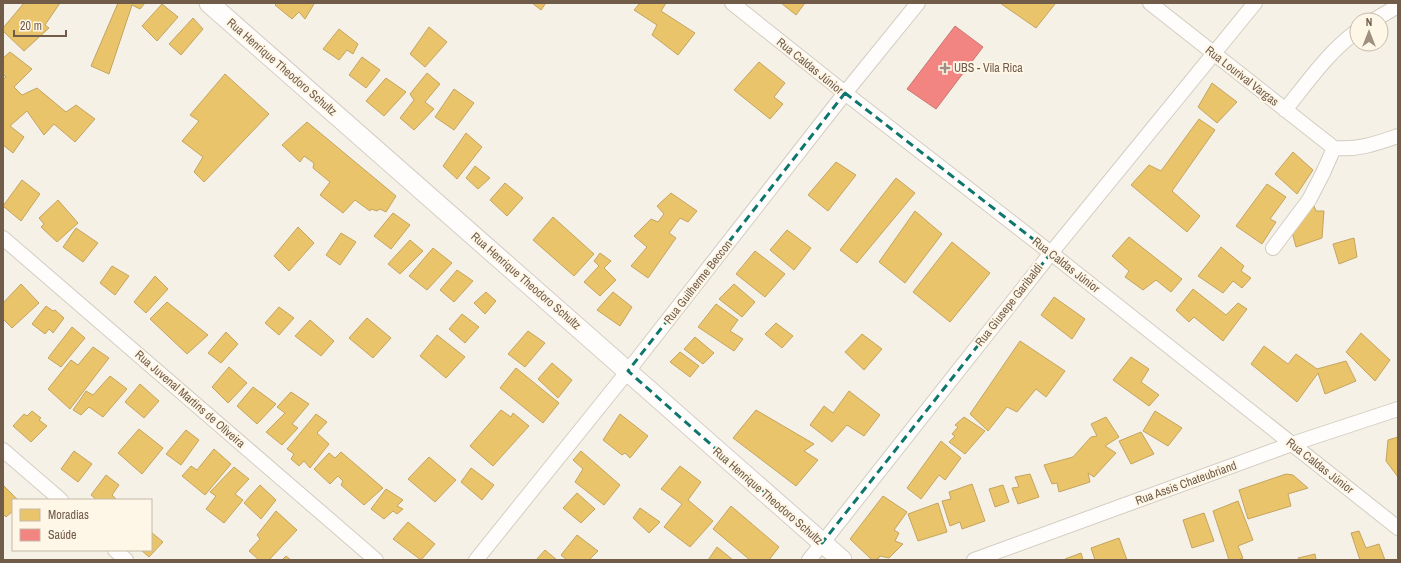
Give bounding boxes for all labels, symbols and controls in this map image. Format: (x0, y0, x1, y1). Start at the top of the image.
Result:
scale bar (14, 12, 66, 38)
north arrow (1349, 12, 1389, 52)
street label: Rua Henrique Theodoro Schultz (224, 15, 340, 119)
text: N (1366, 15, 1372, 29)
text: 20 m (20, 18, 42, 34)
street label: Rua Caldas Júnior (773, 34, 847, 98)
street label: Rua Lourival Vargas (1202, 42, 1282, 110)
place label: UBS - Vila Rica (954, 60, 1023, 76)
marker: UBS - Vila Rica (939, 62, 951, 74)
street label: Rua Henrique Theodoro Schultz (468, 229, 584, 333)
street label: Rua Caldas Júnior (1029, 234, 1104, 297)
street label: Rua Guilherme Beccon (660, 237, 736, 327)
street label: Rua Giusepe Garibaldi (972, 260, 1046, 350)
street label: Rua Juvenal Martins de Oliveira (132, 347, 249, 452)
street label: Rua Caldas Júnior (1283, 435, 1358, 498)
street label: Rua Henrique Theodoro Schultz (710, 444, 826, 548)
street label: Rua Assis Chateubriand (1133, 457, 1239, 509)
legend (12, 499, 152, 551)
text: Moradias (48, 507, 89, 523)
text: Saúde (48, 527, 76, 543)

